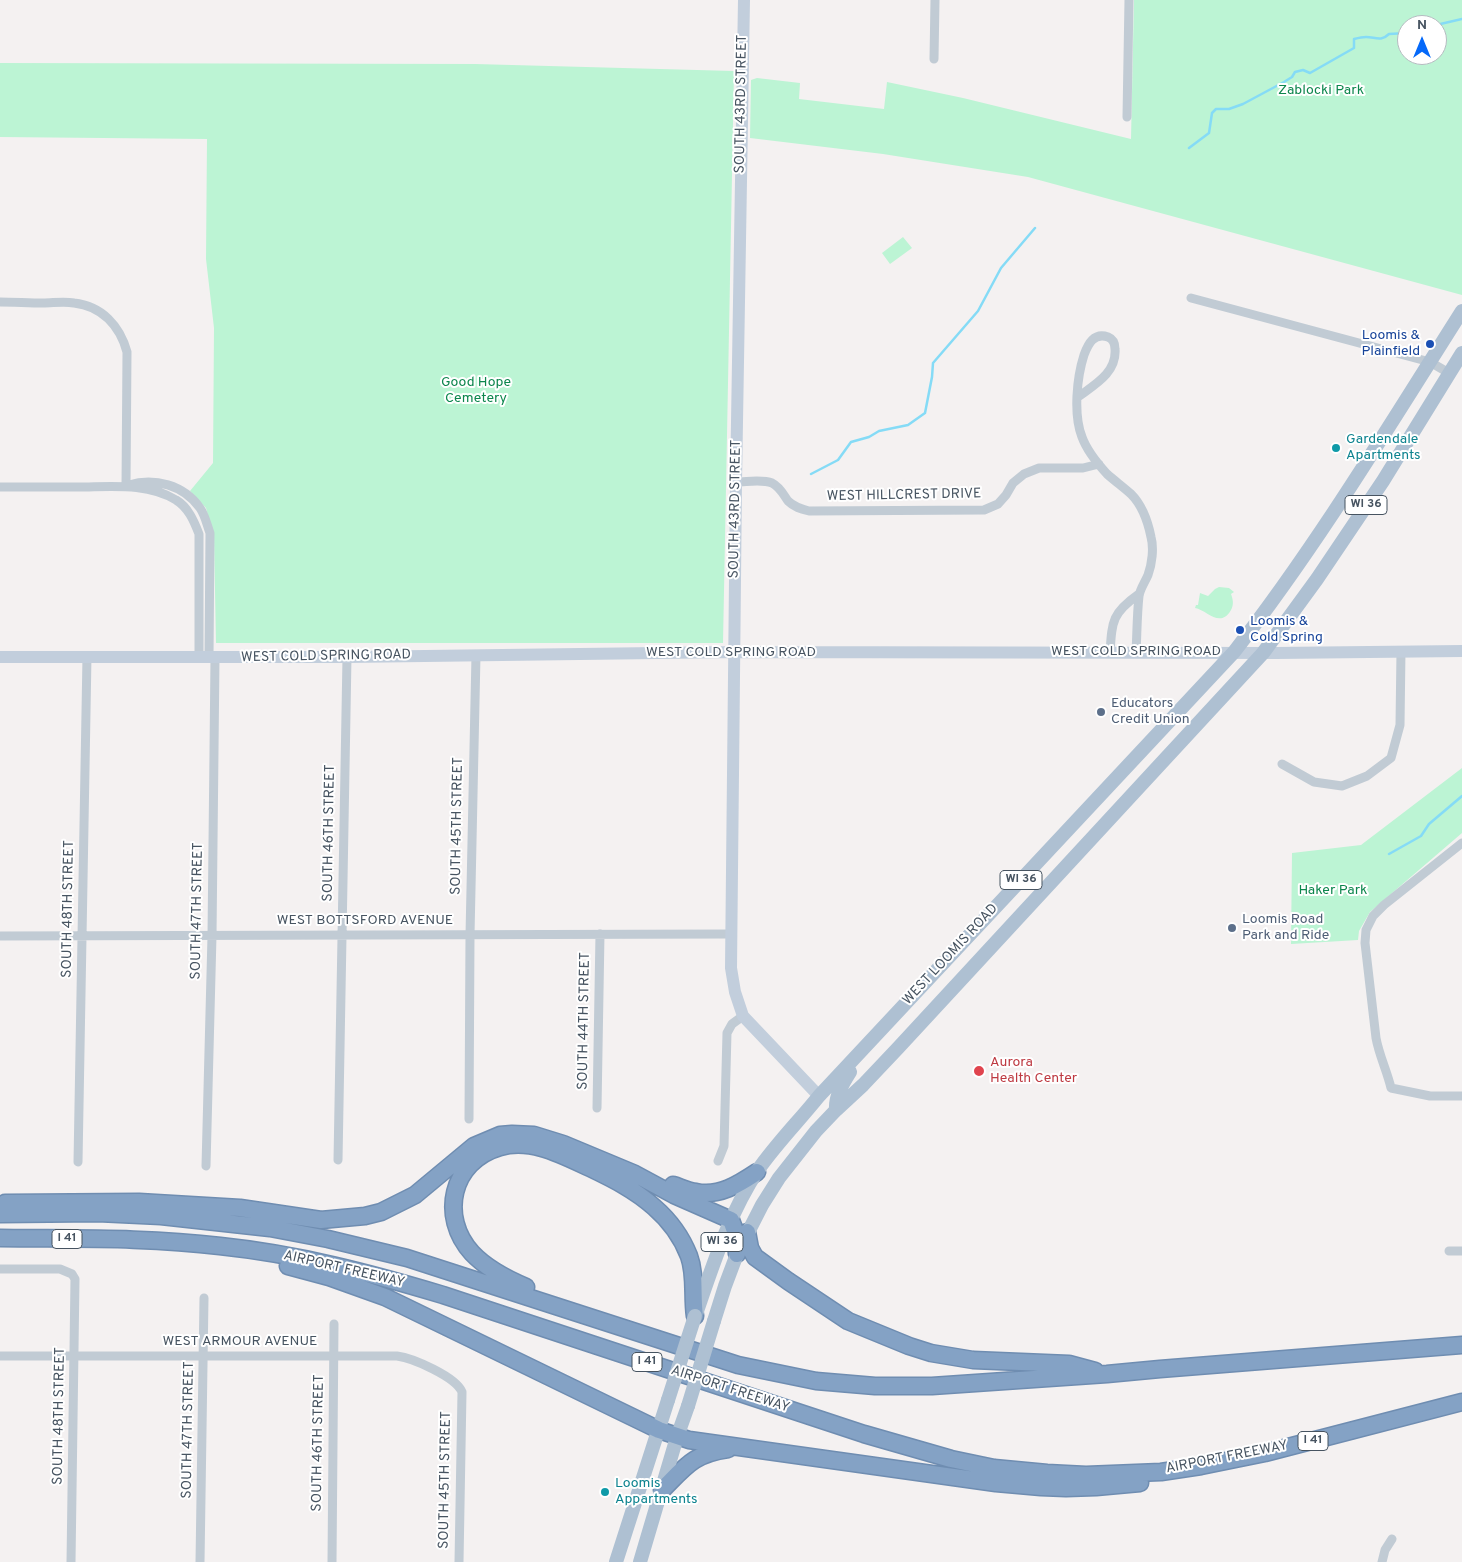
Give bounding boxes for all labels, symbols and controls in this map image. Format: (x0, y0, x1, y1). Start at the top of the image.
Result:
north arrow (1397, 15, 1447, 65)
text: N (1417, 17, 1427, 34)
street label: SOUTH 43RD STREET (732, 34, 752, 174)
park label: Zablocki Park (1278, 83, 1364, 99)
place label: Loomis & Plainfield (1361, 328, 1420, 361)
marker: Loomis & Plainfield (1424, 338, 1436, 350)
park label: Good Hope Cemetery (441, 375, 511, 408)
place label: Gardendale Apartments (1346, 432, 1421, 464)
street label: SOUTH 43RD STREET (726, 439, 746, 579)
marker: Gardendale Apartments (1330, 442, 1342, 454)
street label: WEST HILLCREST DRIVE (827, 486, 981, 506)
road number: WI 36 (1345, 496, 1387, 514)
place label: Loomis & Cold Spring (1250, 614, 1323, 646)
marker: Loomis & Cold Spring (1234, 624, 1246, 636)
street label: WEST COLD SPRING ROAD (1051, 644, 1221, 660)
street label: WEST COLD SPRING ROAD (646, 645, 816, 661)
street label: WEST COLD SPRING ROAD (241, 647, 411, 667)
place label: Educators Credit Union (1111, 696, 1190, 729)
marker: Educators Credit Union (1095, 706, 1107, 718)
street label: SOUTH 45TH STREET (448, 757, 468, 895)
street label: SOUTH 46TH STREET (320, 764, 340, 902)
street label: SOUTH 48TH STREET (59, 840, 79, 978)
street label: SOUTH 47TH STREET (188, 842, 208, 980)
road number: WI 36 (1000, 870, 1042, 890)
park label: Haker Park (1298, 883, 1368, 899)
street label: WEST LOOMIS ROAD (900, 901, 1002, 1009)
place label: Loomis Road Park and Ride (1242, 912, 1329, 944)
street label: WEST BOTTSFORD AVENUE (277, 913, 453, 929)
marker: Loomis Road Park and Ride (1226, 922, 1238, 934)
street label: SOUTH 44TH STREET (575, 952, 595, 1090)
place label: Aurora Health Center (990, 1055, 1077, 1088)
marker: Aurora Health Center (972, 1064, 986, 1078)
road number: I 41 (52, 1230, 82, 1248)
road number: WI 36 (701, 1232, 743, 1252)
street label: AIRPORT FREEWAY (282, 1248, 406, 1292)
street label: WEST ARMOUR AVENUE (163, 1334, 317, 1350)
street label: SOUTH 48TH STREET (50, 1347, 70, 1485)
road number: I 41 (632, 1352, 662, 1371)
street label: SOUTH 47TH STREET (179, 1361, 199, 1499)
street label: AIRPORT FREEWAY (668, 1363, 792, 1417)
street label: SOUTH 46TH STREET (309, 1374, 329, 1512)
street label: SOUTH 45TH STREET (436, 1411, 456, 1549)
road number: I 41 (1298, 1432, 1328, 1450)
street label: AIRPORT FREEWAY (1165, 1438, 1289, 1478)
place label: Loomis Appartments (615, 1476, 698, 1508)
marker: Loomis Appartments (599, 1486, 611, 1498)

